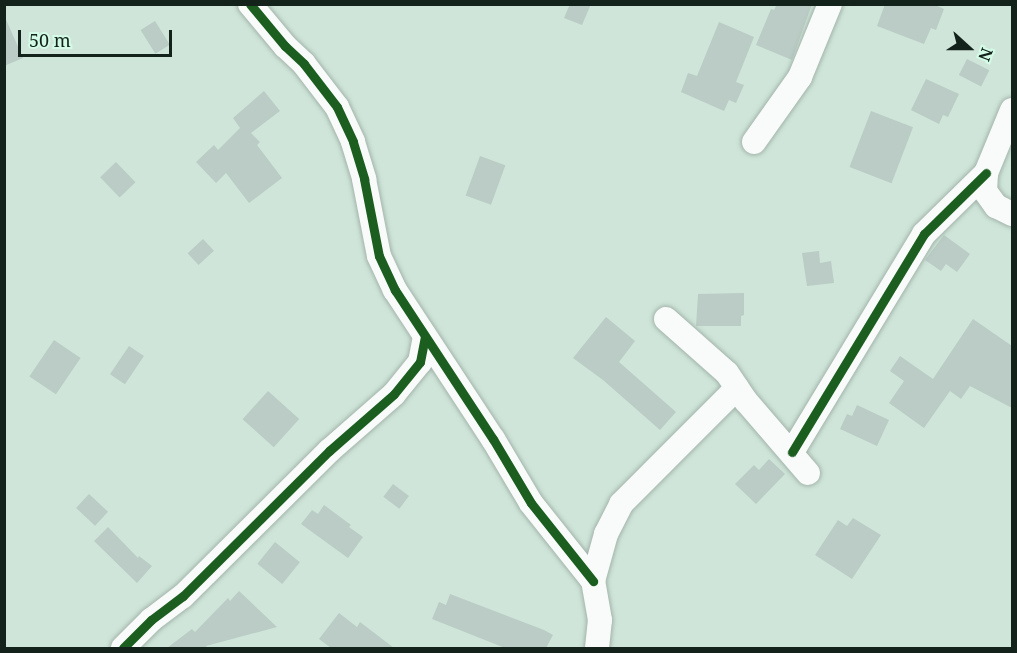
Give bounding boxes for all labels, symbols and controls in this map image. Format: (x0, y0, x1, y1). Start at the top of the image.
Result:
scale bar (21, 18, 176, 56)
north arrow (939, 18, 999, 78)
text: 50 m (29, 28, 71, 52)
text: N (973, 45, 998, 64)

